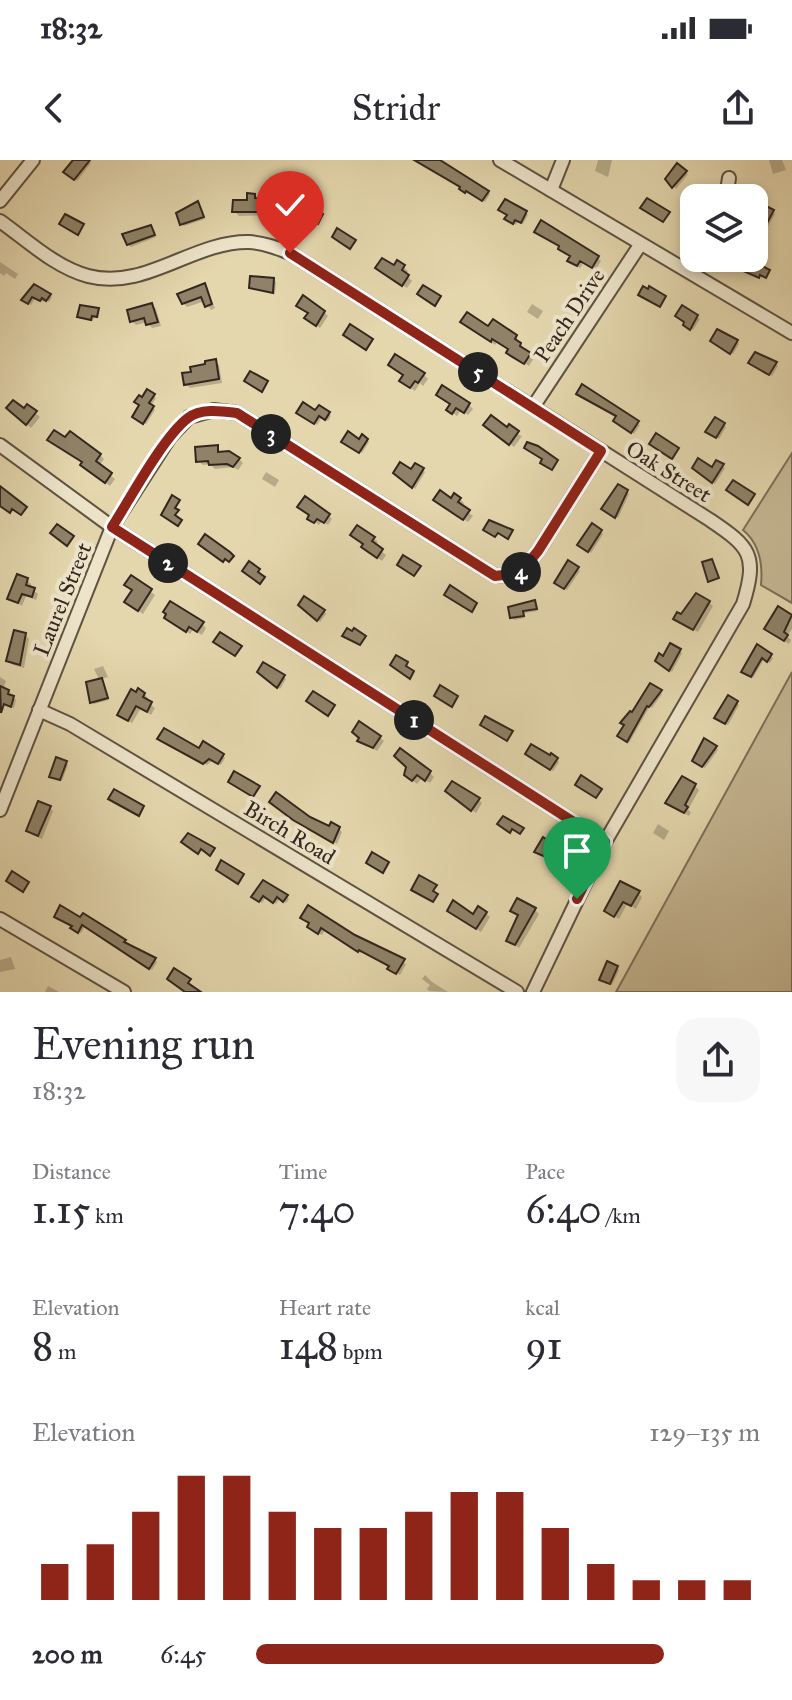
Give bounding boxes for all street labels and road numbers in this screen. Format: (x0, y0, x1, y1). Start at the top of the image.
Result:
street label: Peach Drive (528, 263, 611, 367)
street label: Oak Street (621, 435, 717, 508)
street label: Laurel Street (27, 538, 98, 660)
street label: Birch Road (239, 795, 340, 870)

